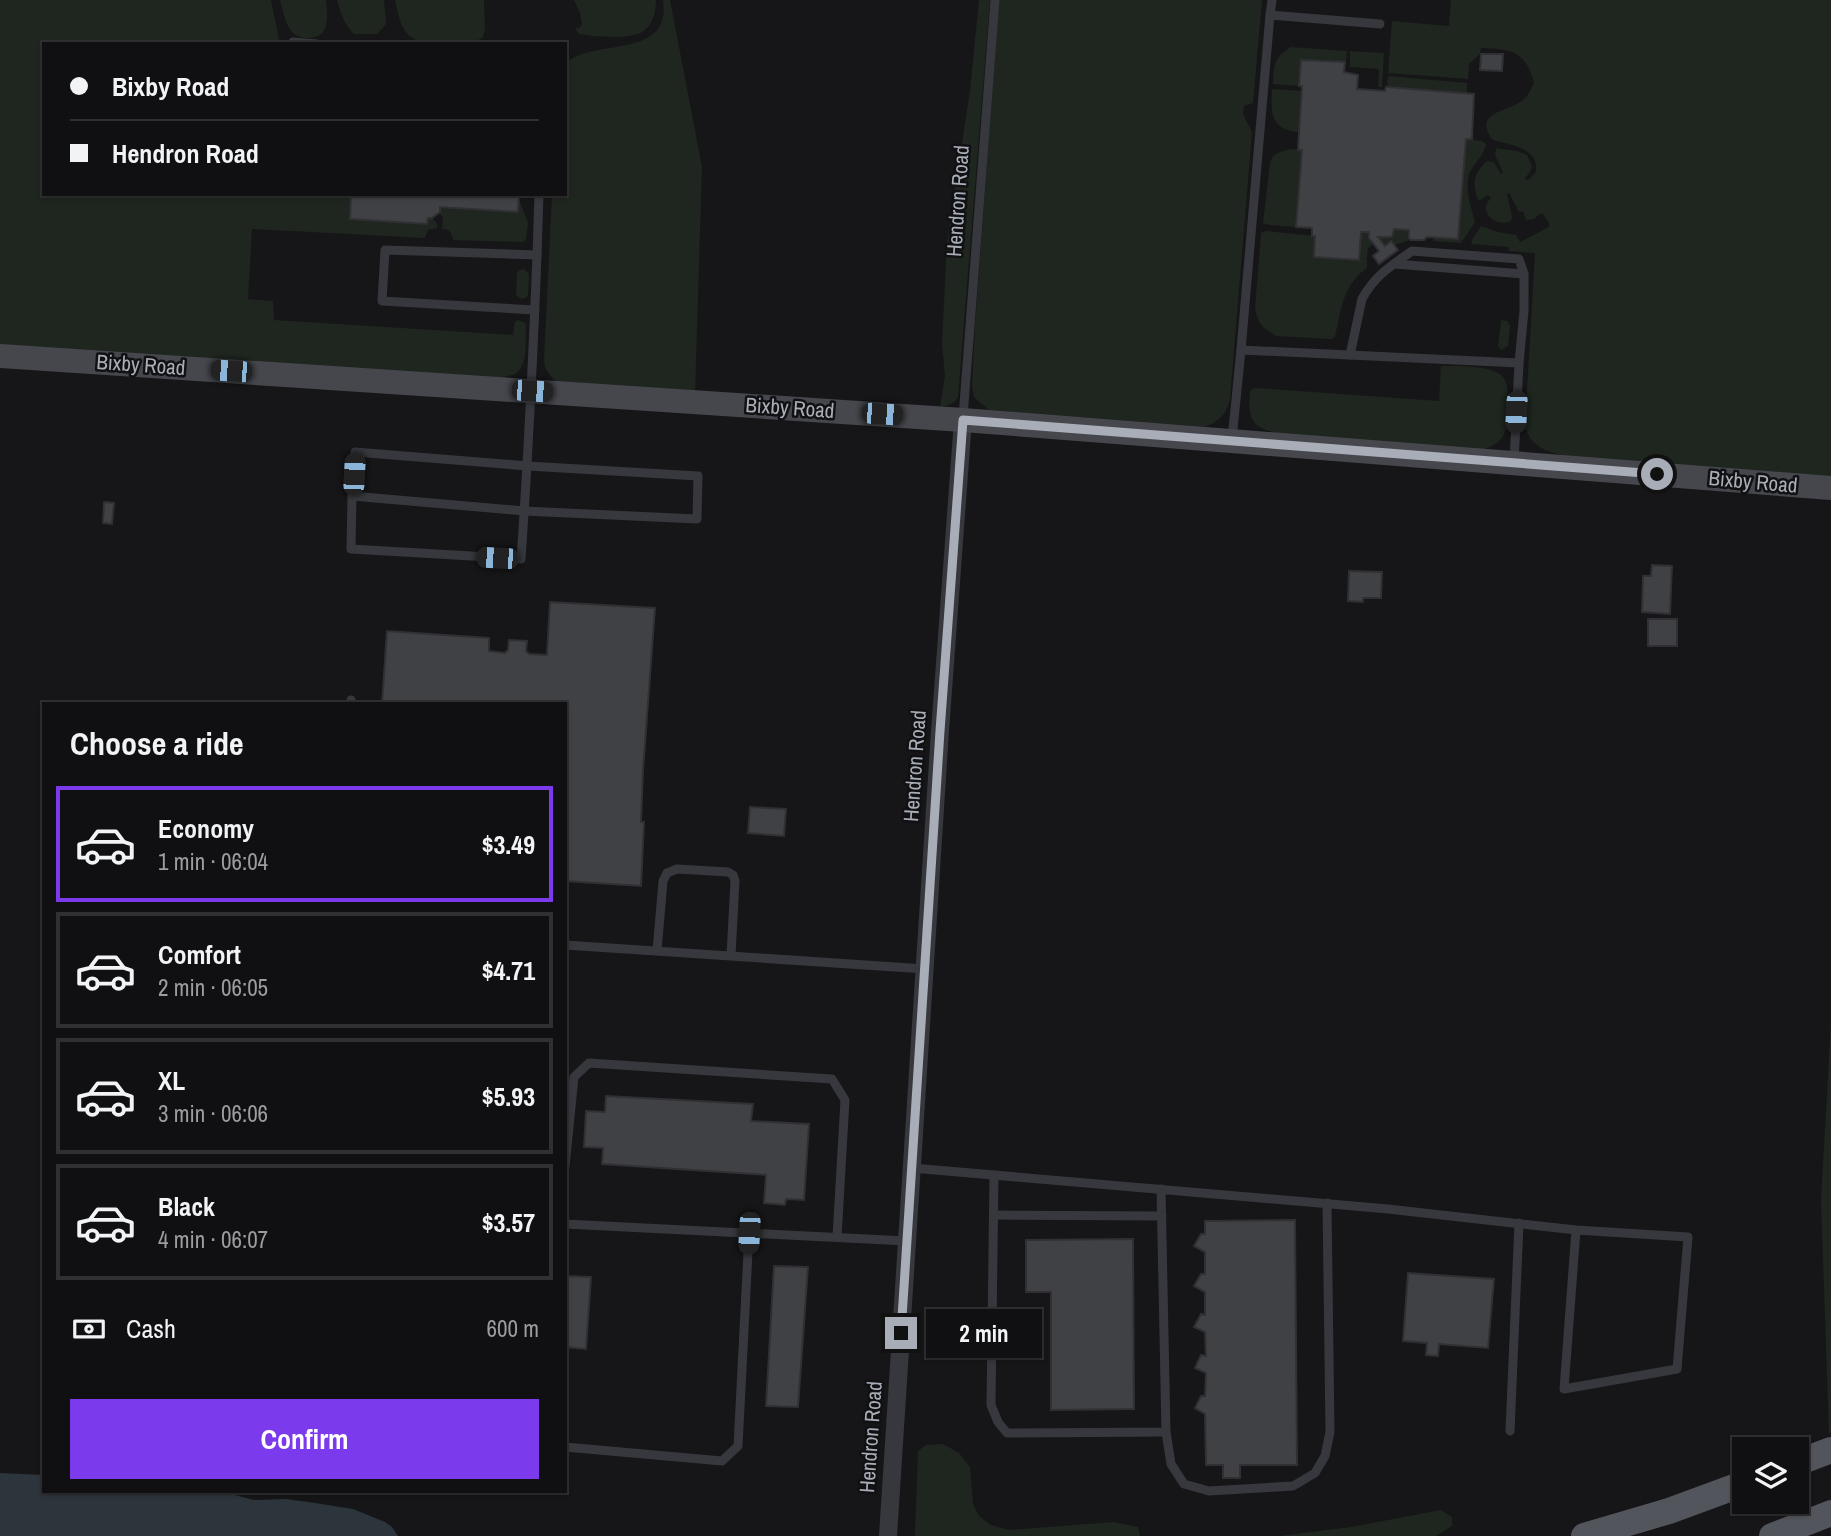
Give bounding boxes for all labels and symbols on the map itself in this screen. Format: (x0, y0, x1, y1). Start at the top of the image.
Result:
street label: Hendron Road (939, 144, 976, 258)
street label: Bixby Road (96, 347, 186, 382)
car (210, 359, 253, 383)
car (511, 379, 554, 403)
street label: Bixby Road (745, 390, 835, 425)
car (1505, 390, 1528, 434)
car (861, 402, 904, 426)
car (343, 452, 366, 496)
route start (1641, 458, 1673, 490)
street label: Bixby Road (1707, 463, 1799, 500)
car (476, 546, 519, 570)
street label: Hendron Road (896, 709, 933, 823)
car (738, 1211, 761, 1255)
callout: 2 min (926, 1308, 1041, 1358)
route end (885, 1317, 917, 1349)
street label: Hendron Road (852, 1380, 889, 1494)

